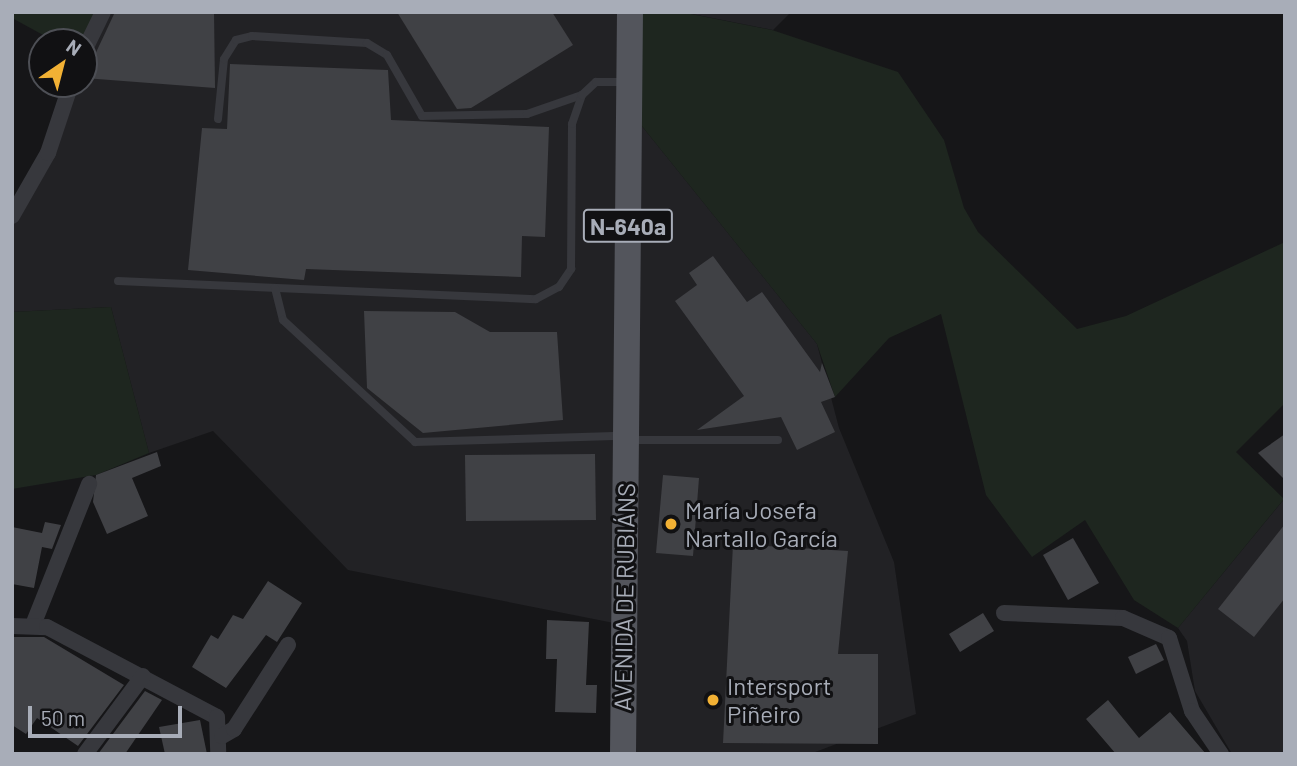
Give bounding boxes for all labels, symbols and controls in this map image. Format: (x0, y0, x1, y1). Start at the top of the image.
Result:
north arrow (28, 28, 98, 98)
text: N (62, 34, 86, 60)
road number: N-640a (582, 206, 674, 246)
street label: AVENIDA DE RUBIÁNS (608, 483, 640, 711)
place label: María Josefa Nartallo García (685, 496, 838, 552)
marker: María Josefa Nartallo García (663, 516, 679, 532)
place label: Intersport Piñeiro (727, 672, 831, 728)
scale bar (32, 692, 186, 736)
marker: Intersport Piñeiro (705, 692, 721, 708)
text: 50 m (41, 705, 85, 730)

